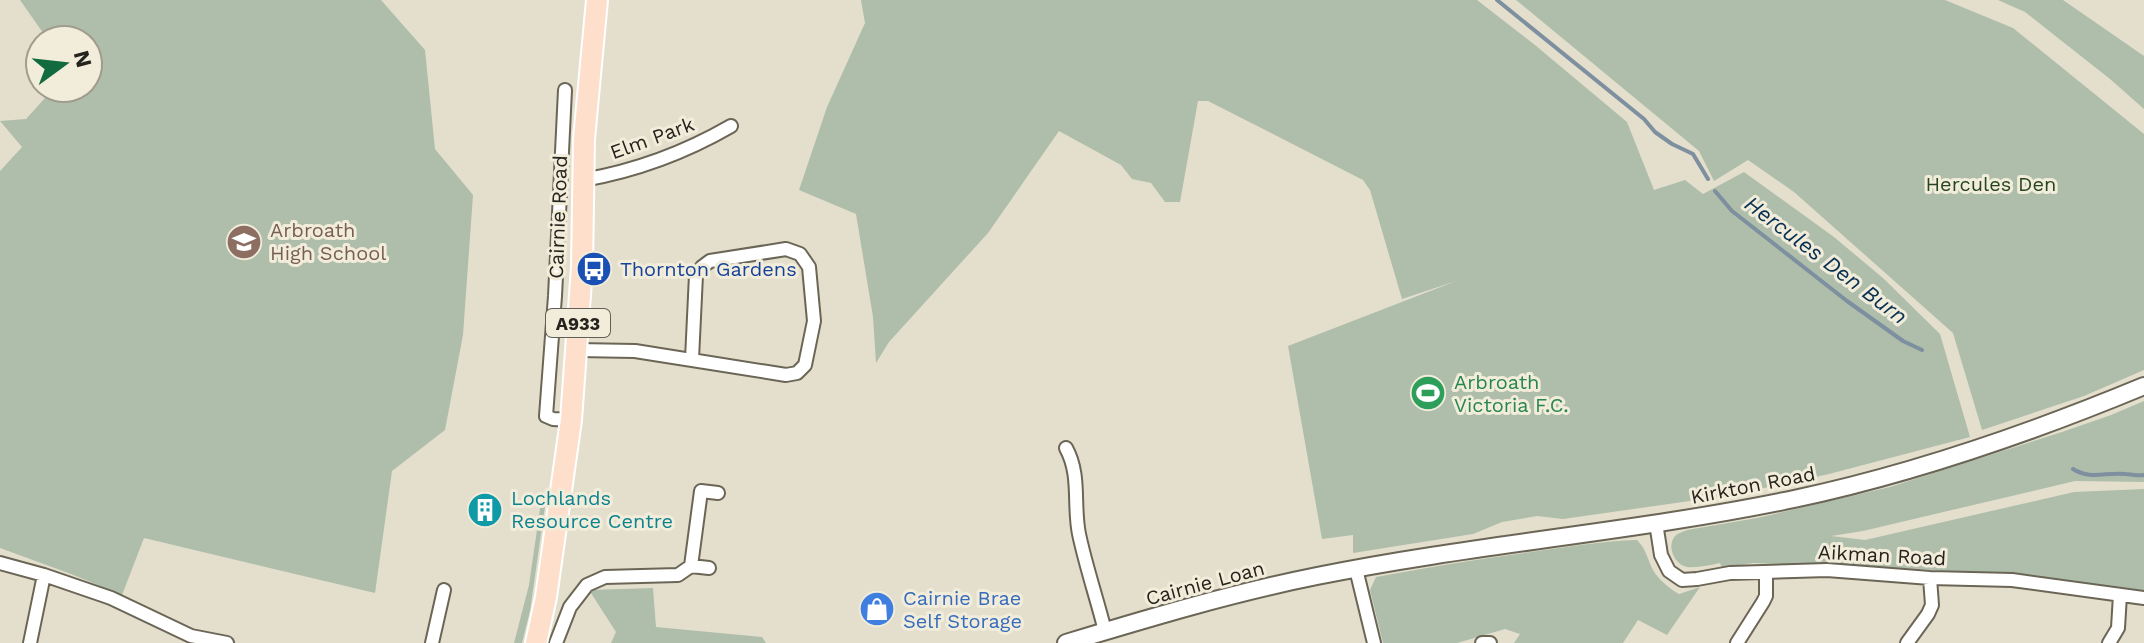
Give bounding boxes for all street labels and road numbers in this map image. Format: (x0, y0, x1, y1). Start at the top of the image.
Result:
street label: Elm Park (607, 112, 697, 164)
street label: Cairnie Road (544, 155, 572, 279)
road number: A933 (546, 309, 610, 337)
street label: Kirkton Road (1689, 461, 1817, 509)
street label: Aikman Road (1817, 540, 1947, 570)
street label: Cairnie Loan (1143, 556, 1267, 610)

